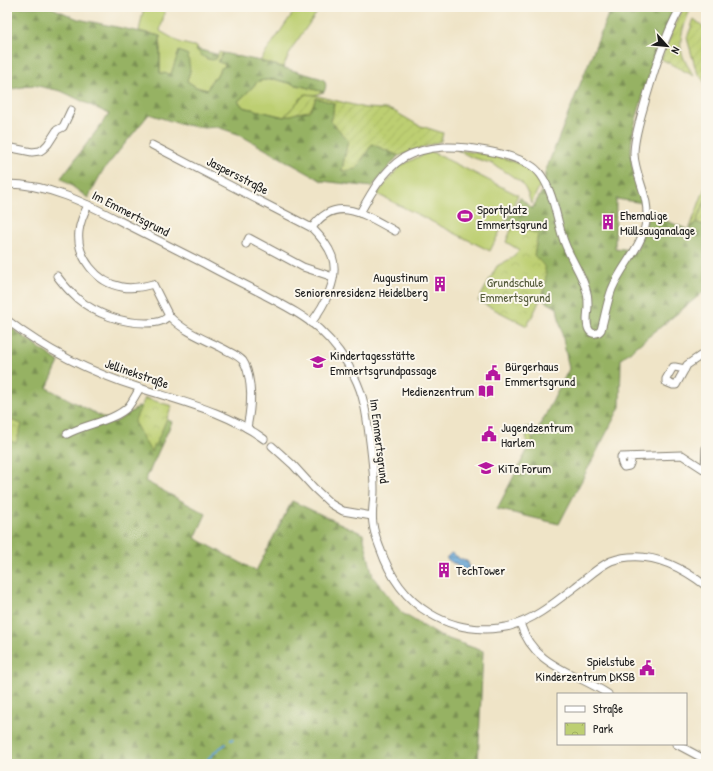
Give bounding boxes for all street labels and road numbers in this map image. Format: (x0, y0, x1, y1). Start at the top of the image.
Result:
street label: Jaspersstraße (204, 152, 272, 198)
street label: Im Emmertsgrund (89, 186, 173, 240)
street label: Jellinekstraße (103, 354, 171, 392)
street label: Im Emmertsgrund (366, 398, 394, 484)

